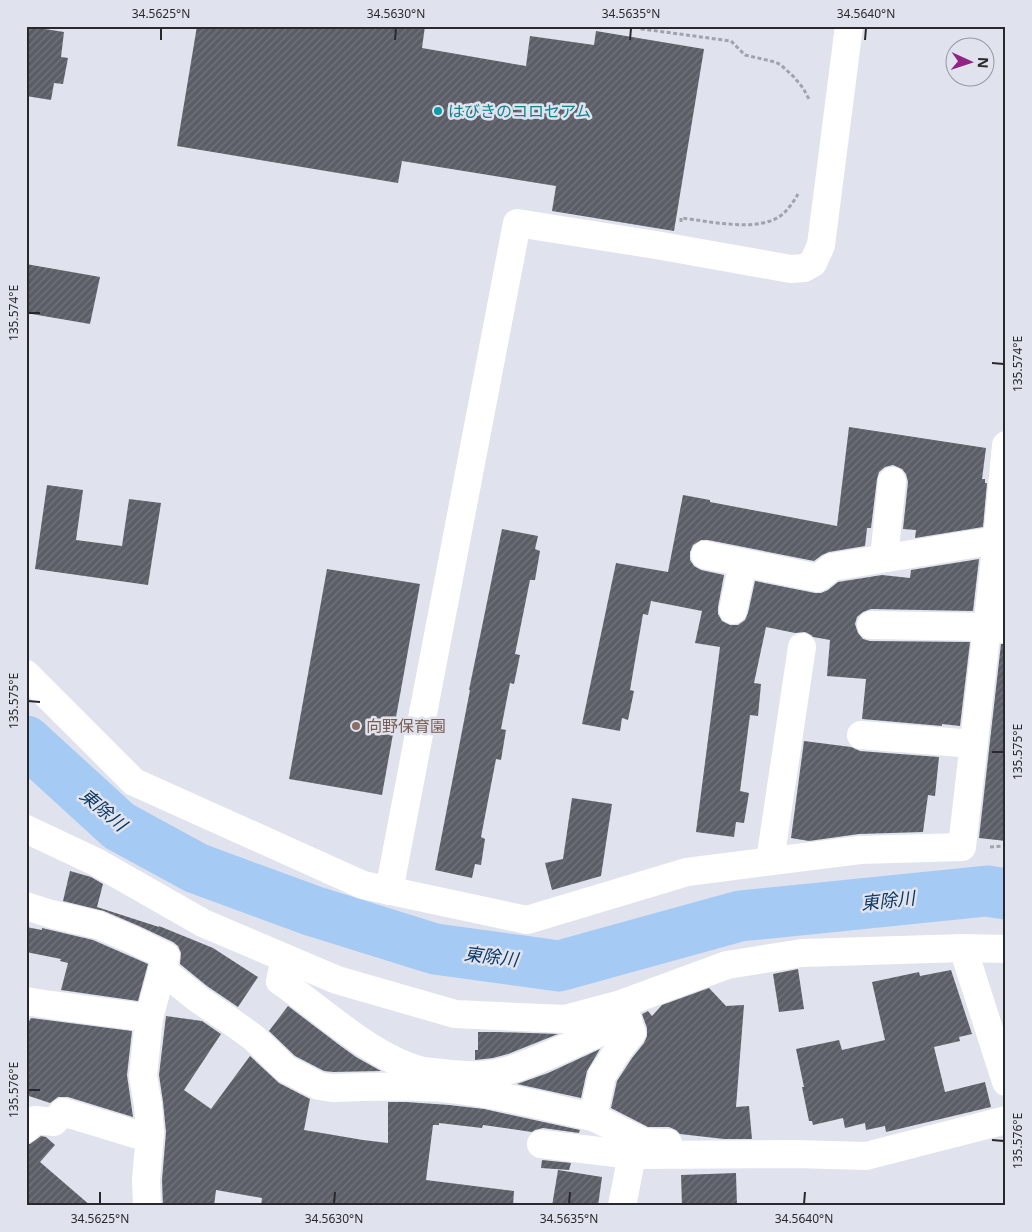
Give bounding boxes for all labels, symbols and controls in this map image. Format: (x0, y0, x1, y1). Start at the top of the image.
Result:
text: 34.5625°N (132, 5, 190, 22)
text: 34.5630°N (367, 5, 425, 22)
text: 34.5635°N (602, 5, 660, 22)
text: 34.5640°N (837, 5, 895, 22)
north arrow (944, 38, 994, 88)
text: N (974, 57, 993, 69)
place label: はびきのコロセアム (448, 100, 591, 122)
marker: はびきのコロセアム (432, 105, 444, 117)
text: 135.574°E (5, 285, 22, 341)
text: 135.574°E (1009, 336, 1026, 392)
text: 135.575°E (5, 673, 22, 729)
place label: 向野保育園 (366, 715, 446, 737)
marker: 向野保育園 (350, 720, 362, 732)
text: 135.575°E (1009, 724, 1026, 780)
water label: 東除川 (75, 783, 134, 837)
water label: 東除川 (860, 885, 918, 915)
water label: 東除川 (463, 941, 521, 971)
text: 135.576°E (5, 1062, 22, 1118)
text: 135.576°E (1009, 1113, 1026, 1169)
text: 34.5625°N (71, 1210, 129, 1227)
text: 34.5630°N (305, 1210, 363, 1227)
text: 34.5635°N (540, 1210, 598, 1227)
text: 34.5640°N (775, 1210, 833, 1227)

